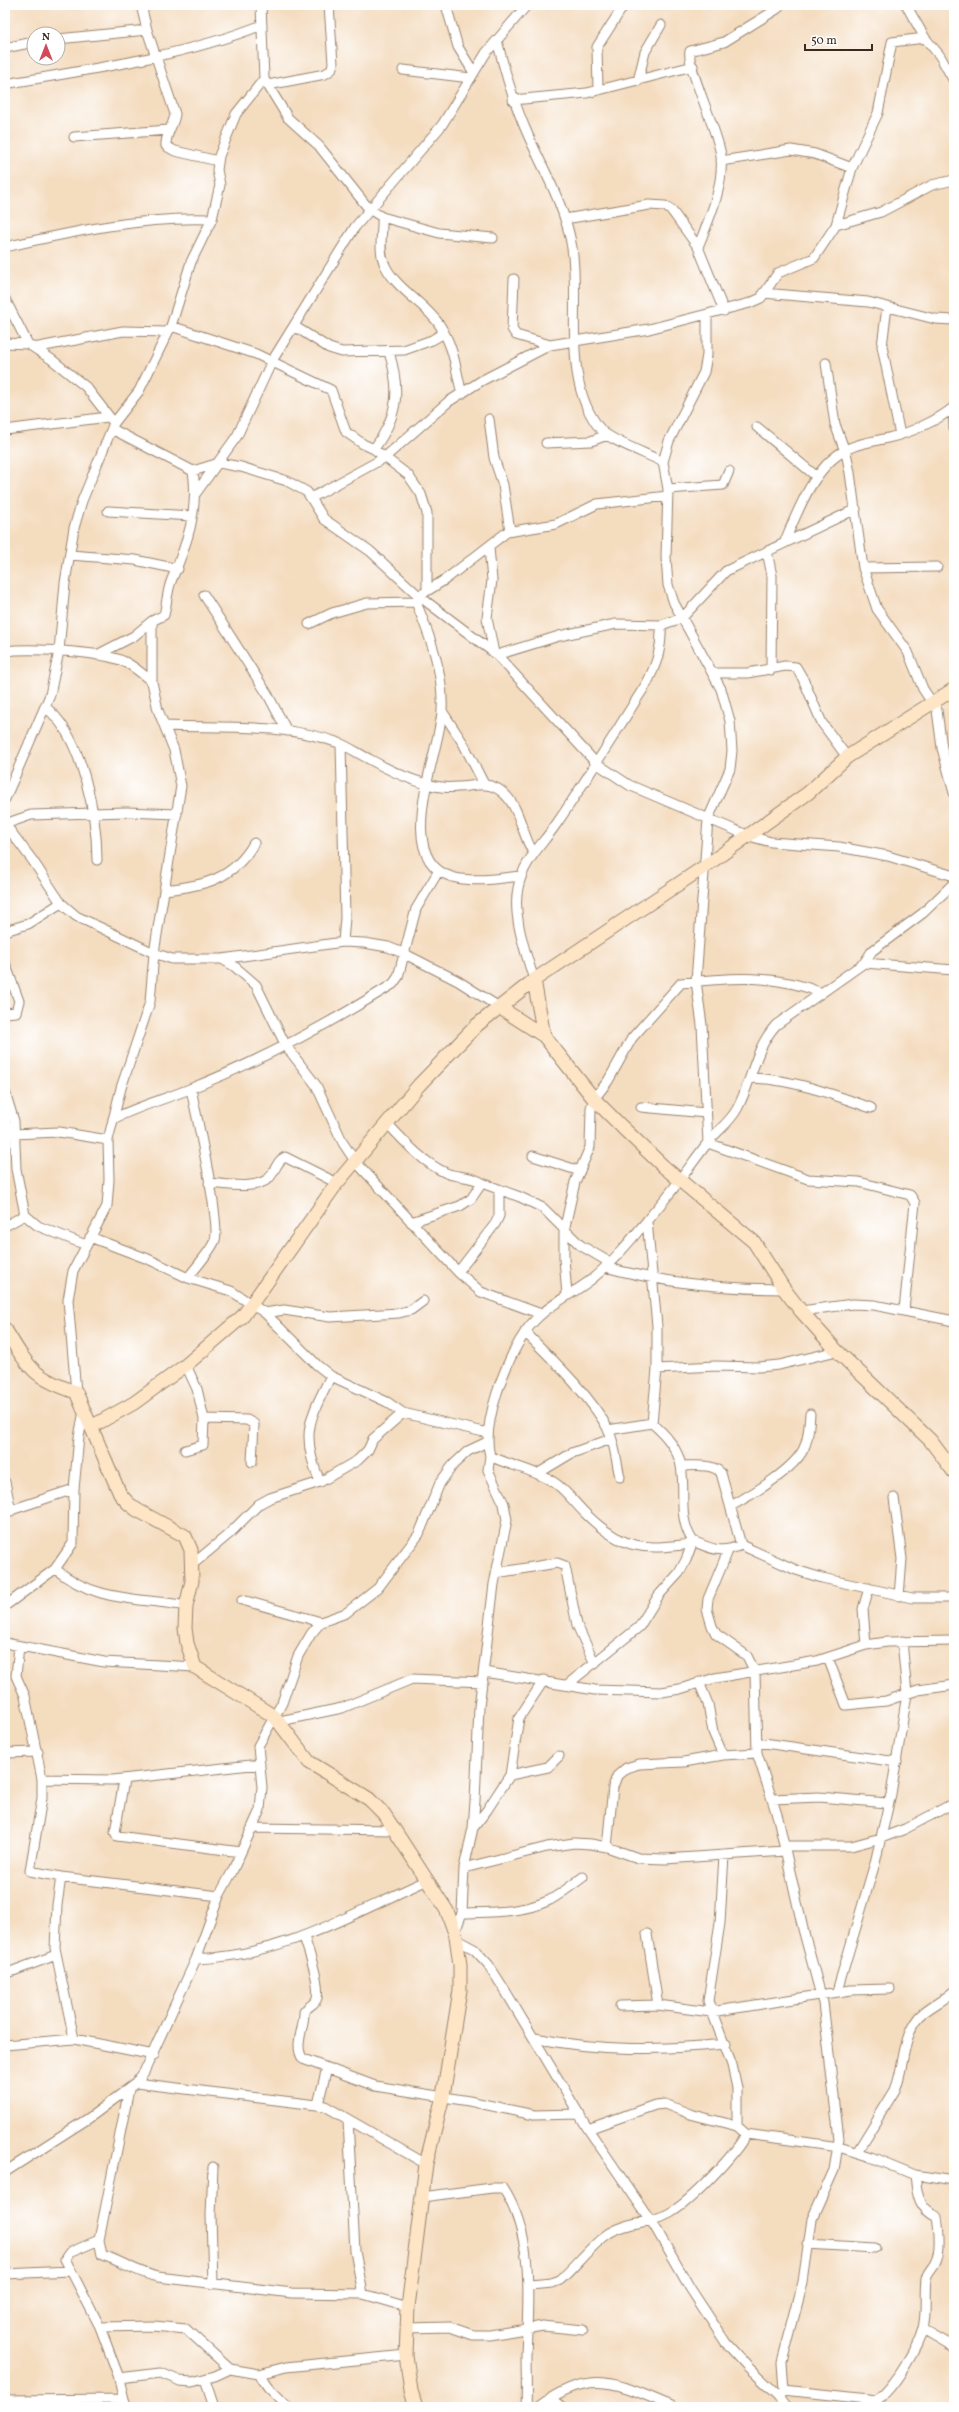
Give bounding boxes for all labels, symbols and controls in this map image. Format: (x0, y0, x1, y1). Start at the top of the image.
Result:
north arrow (26, 26, 66, 66)
scale bar (805, 26, 872, 52)
text: N (42, 30, 50, 45)
text: 50 m (811, 33, 837, 49)

